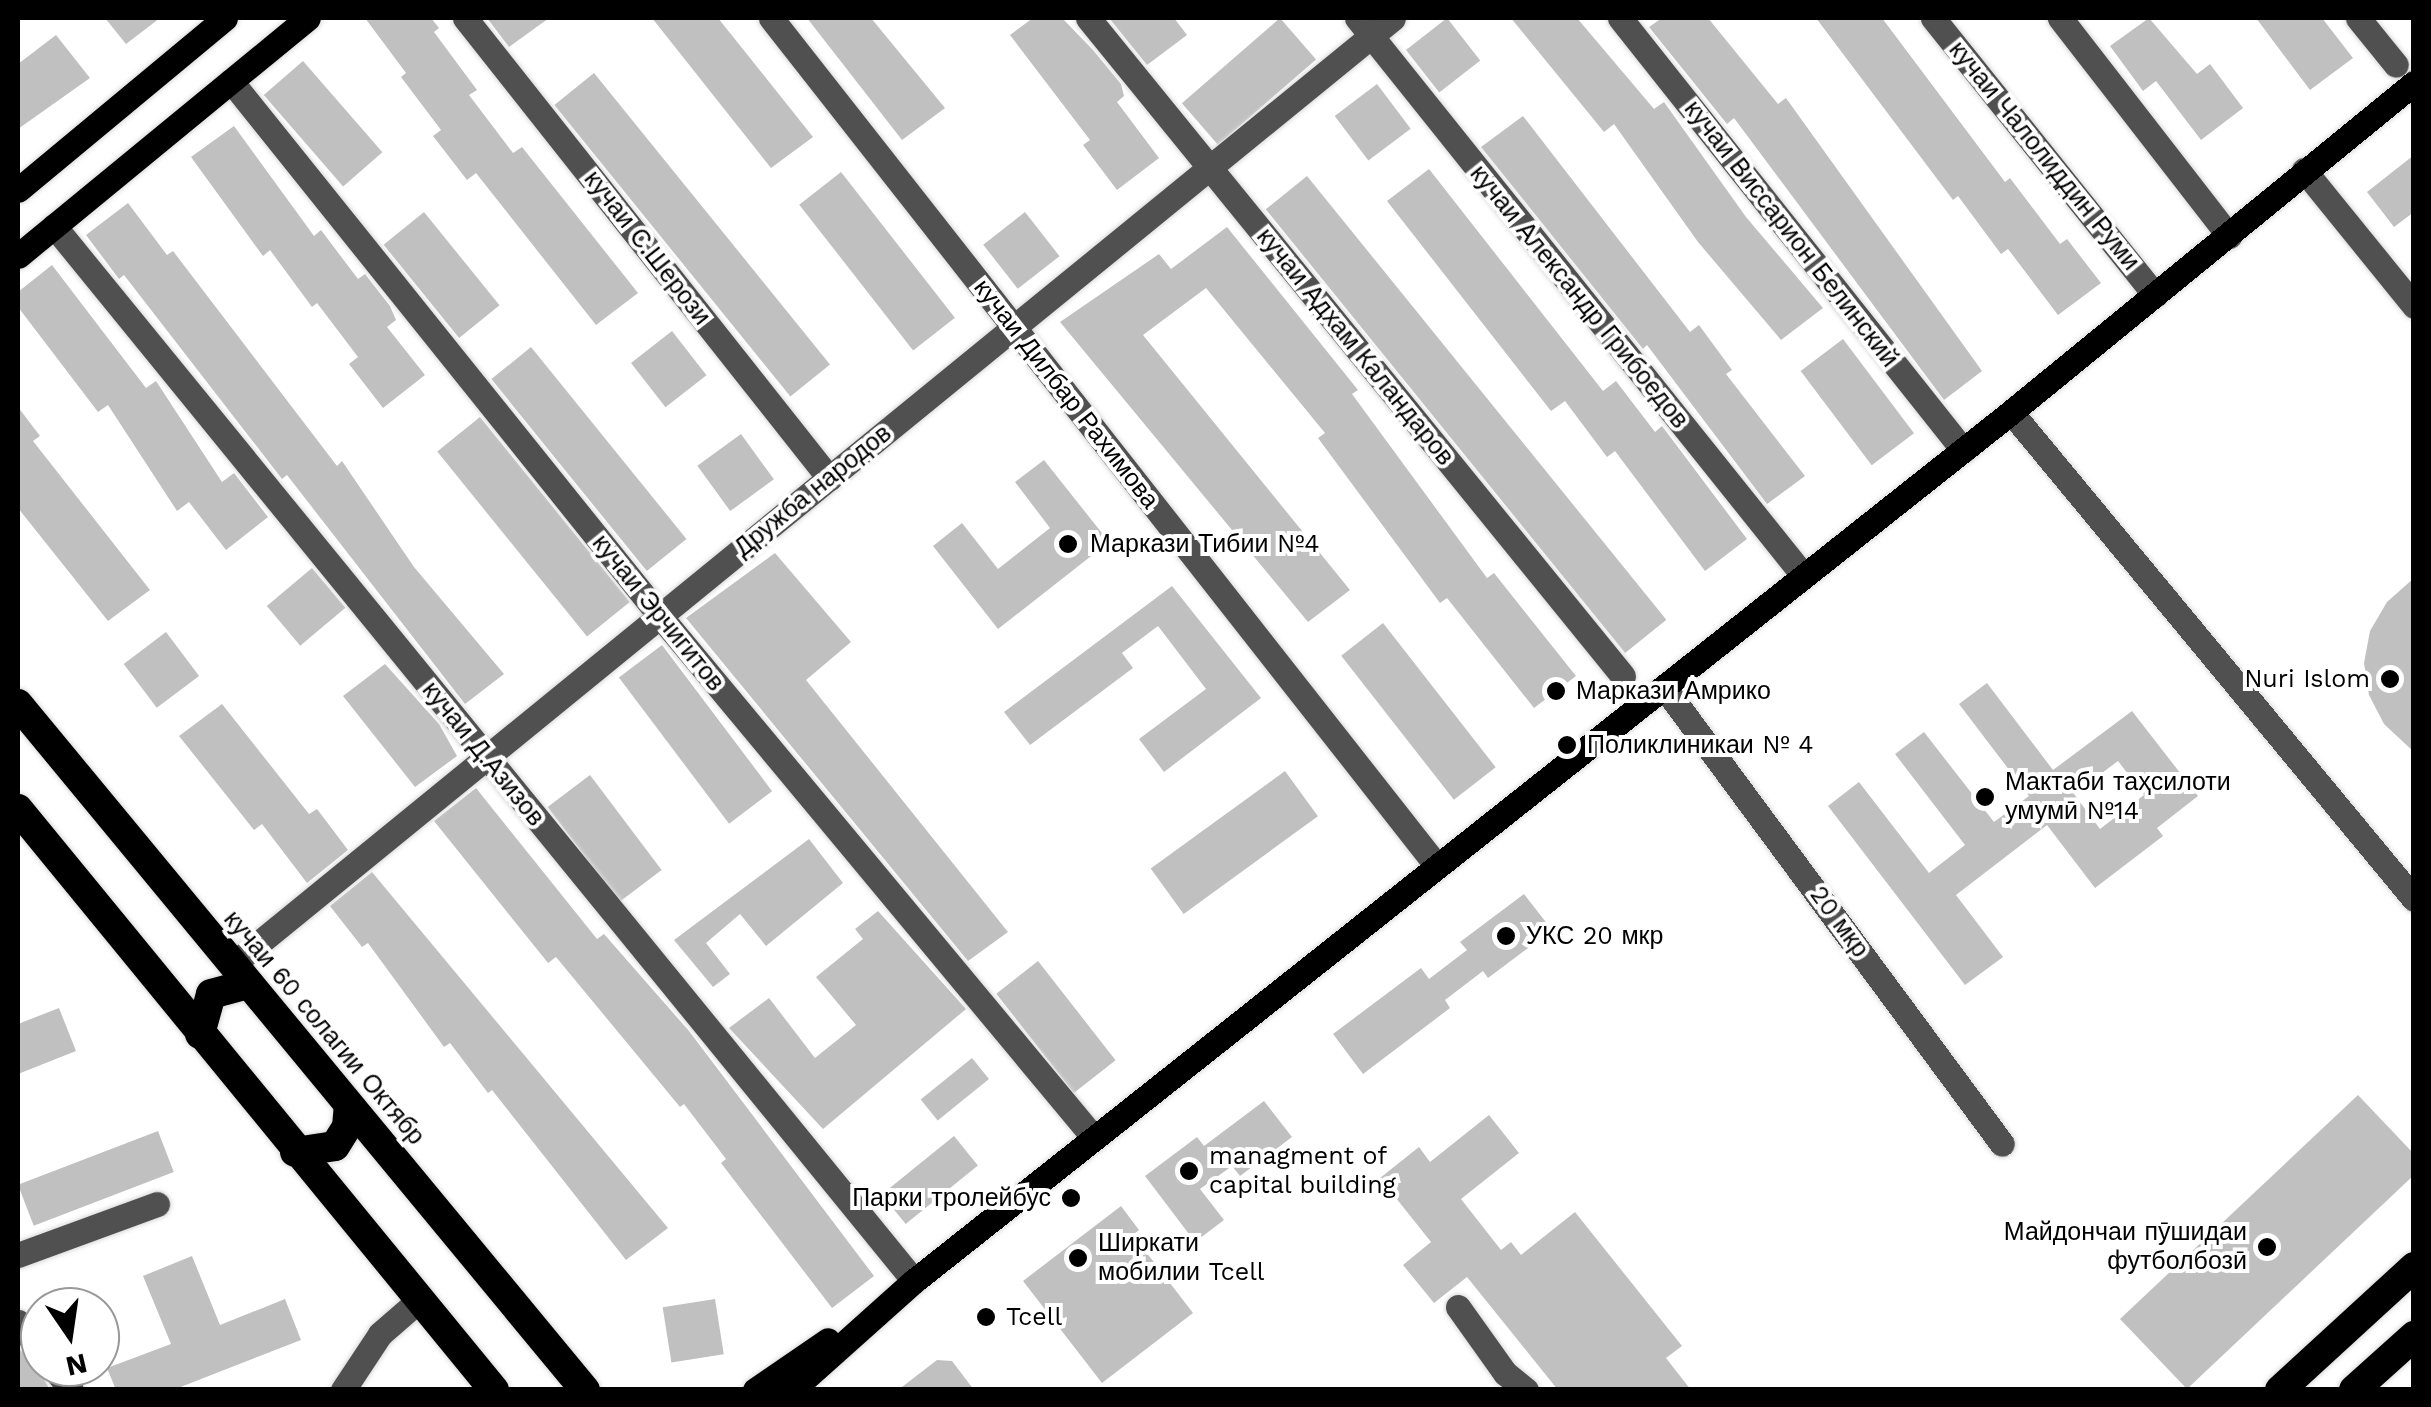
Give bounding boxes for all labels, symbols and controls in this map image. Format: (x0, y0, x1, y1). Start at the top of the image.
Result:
street label: кучаи Чалолиддин Руми (1942, 35, 2146, 277)
street label: кучаи Виссарион Белинский (1678, 95, 1904, 373)
street label: кучаи Александр Грибоедов (1463, 159, 1695, 435)
street label: кучаи С.Шерози (577, 165, 717, 331)
street label: кучаи Адхам Каландаров (1250, 222, 1460, 472)
street label: кучаи Дилбар Рахимова (967, 273, 1165, 515)
street label: Дружба народов (728, 419, 898, 563)
street label: кучаи Эрчигитов (586, 529, 730, 697)
place label: Маркази Тибии №4 (1090, 529, 1320, 559)
marker: Маркази Тибии №4 (1055, 531, 1081, 557)
place label: Nuri Islom (2244, 664, 2370, 694)
marker: Nuri Islom (2379, 668, 2401, 690)
street label: кучаи Д.Азизов (416, 676, 550, 832)
place label: Маркази Амрико (1576, 676, 1771, 706)
marker: Маркази Амрико (1545, 680, 1567, 702)
place label: Поликлиникаи № 4 (1587, 730, 1813, 760)
marker: Поликлиникаи № 4 (1556, 734, 1578, 756)
place label: Мактаби таҳсилоти умумӣ №14 (2005, 768, 2231, 827)
marker: Мактаби таҳсилоти умумӣ №14 (1974, 786, 1996, 808)
street label: 20 мкр (1803, 881, 1875, 963)
street label: кучаи 60 солагии Октябр (217, 905, 431, 1151)
place label: УКС 20 мкр (1526, 921, 1663, 951)
marker: УКС 20 мкр (1495, 925, 1517, 947)
place label: managment of capital building (1209, 1142, 1397, 1201)
marker: managment of capital building (1178, 1160, 1200, 1182)
place label: Парки тролейбус (852, 1183, 1051, 1213)
marker: Парки тролейбус (1060, 1187, 1082, 1209)
place label: Майдончаи пӯшидаи футболбозӣ (2004, 1218, 2247, 1277)
place label: Ширкати мобилии Tcell (1098, 1229, 1264, 1288)
marker: Майдончаи пӯшидаи футболбозӣ (2256, 1236, 2278, 1258)
marker: Ширкати мобилии Tcell (1067, 1247, 1089, 1269)
north arrow (20, 1287, 120, 1387)
place label: Tcell (1006, 1302, 1062, 1332)
marker: Tcell (975, 1306, 997, 1328)
text: N (63, 1346, 90, 1383)

